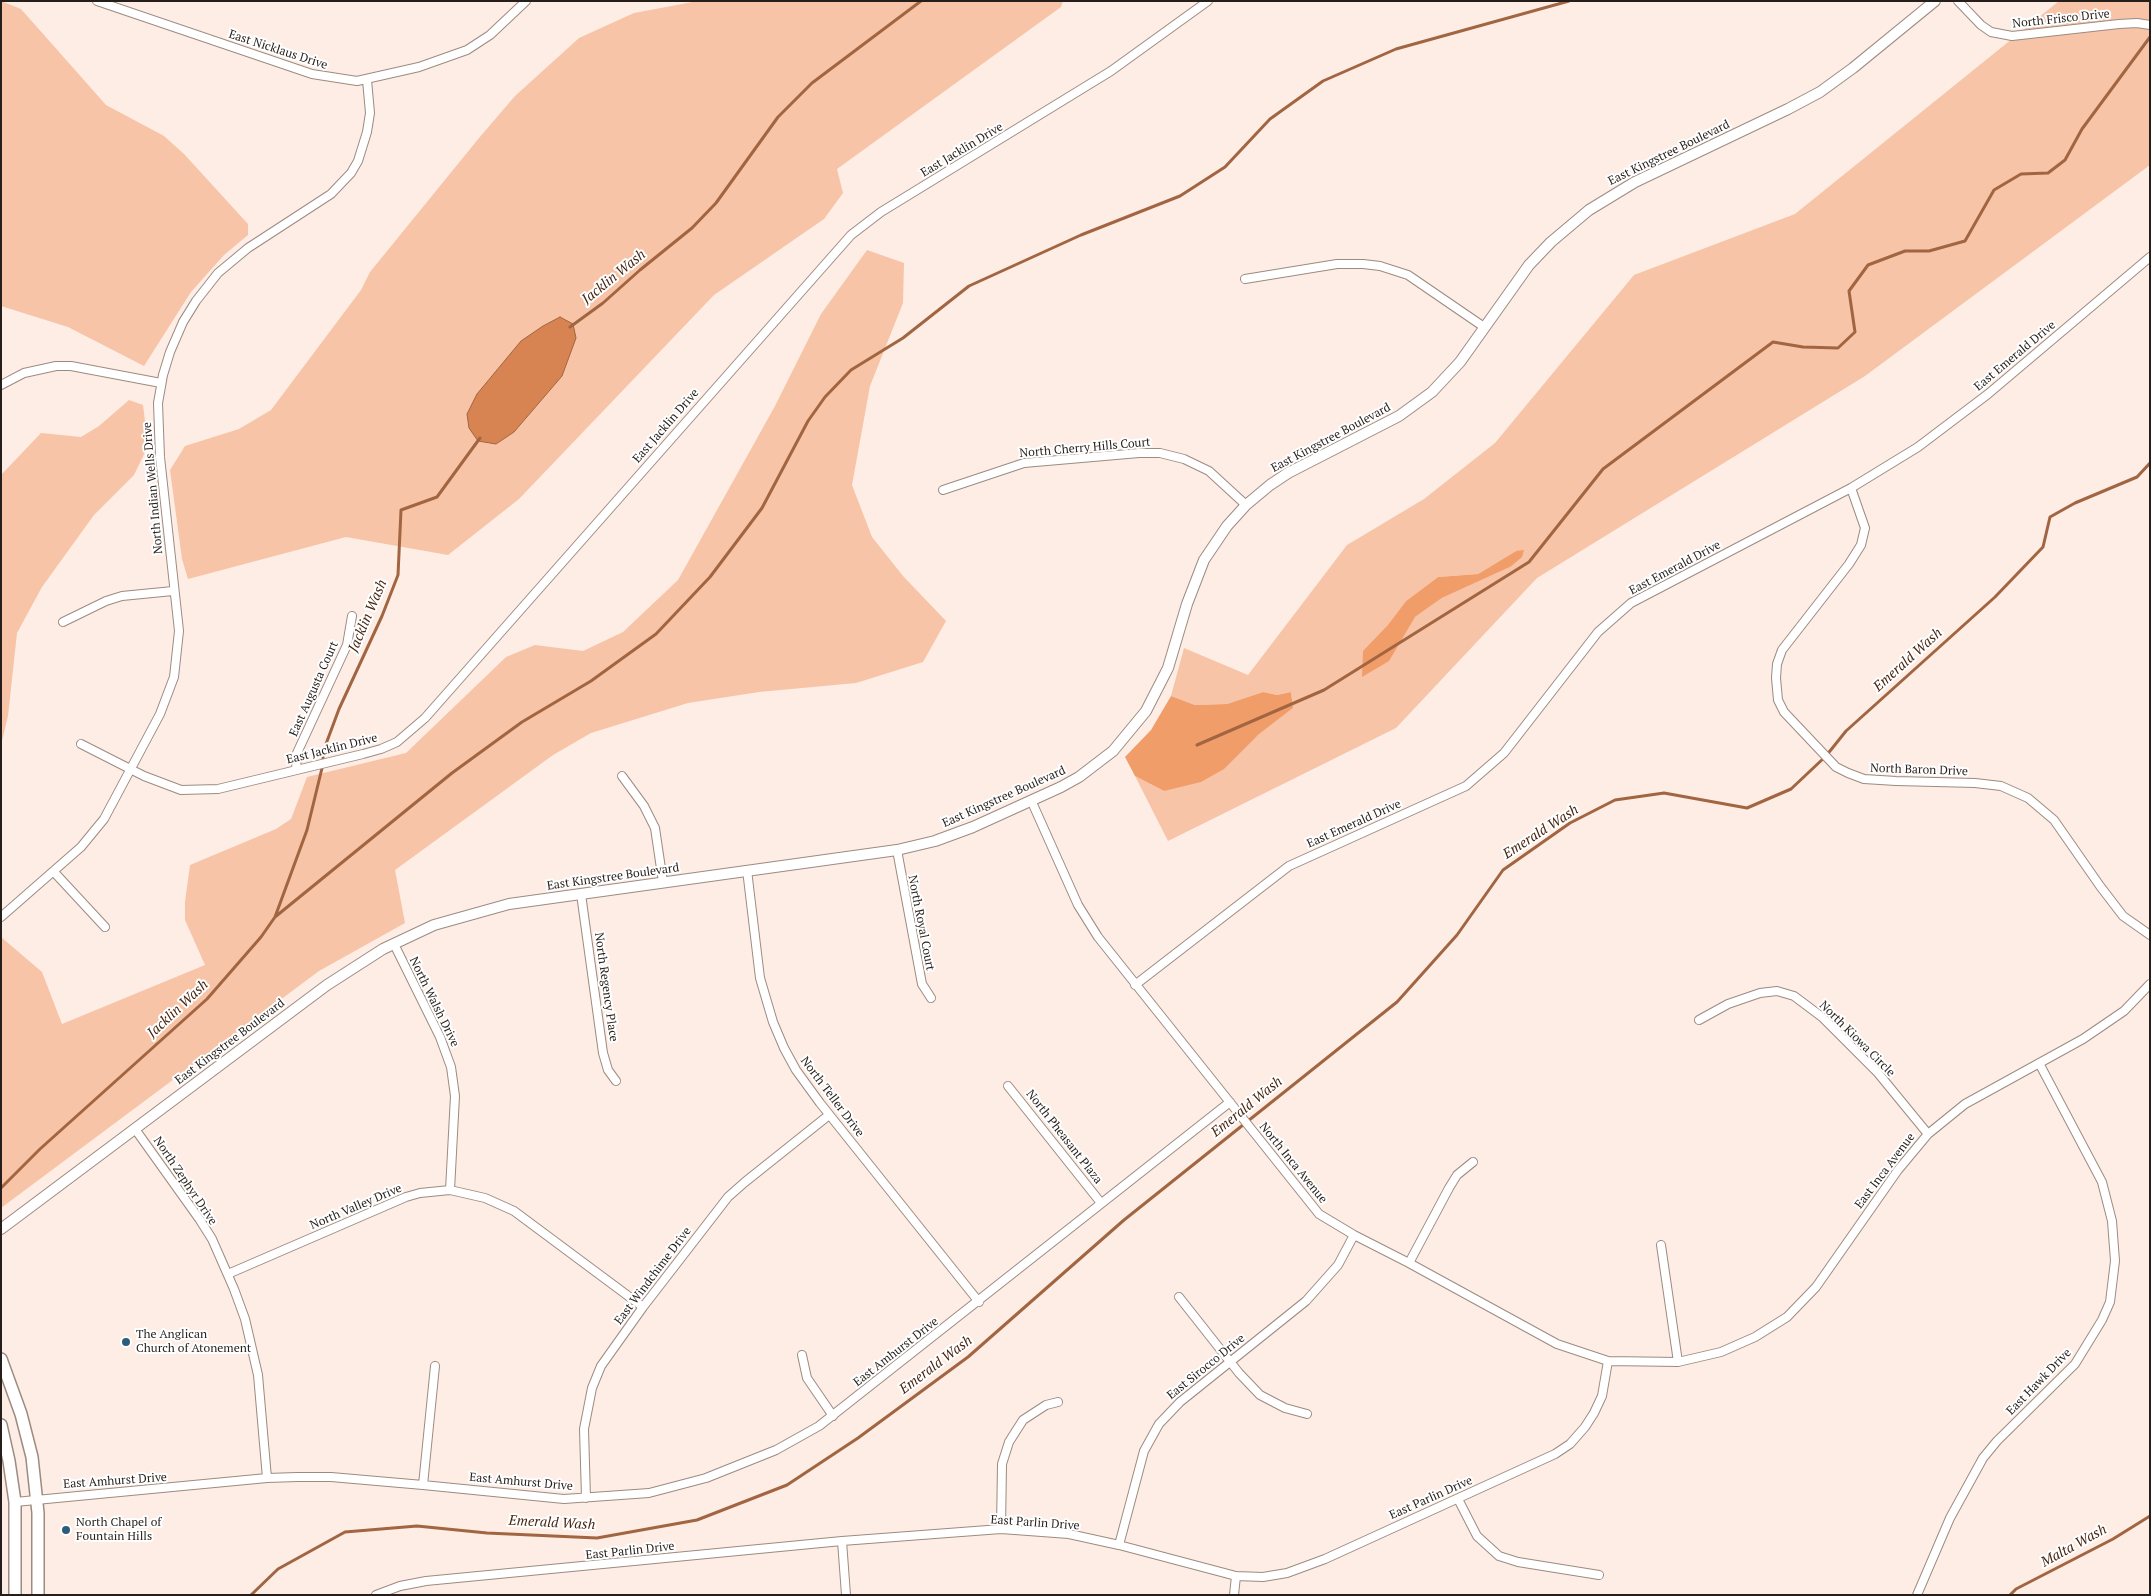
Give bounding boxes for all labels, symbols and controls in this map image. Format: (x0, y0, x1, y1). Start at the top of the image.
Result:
street label: North Frisco Drive (2012, 7, 2110, 31)
street label: East Nicklaus Drive (227, 27, 329, 73)
street label: East Kingstree Boulevard (1606, 117, 1732, 189)
street label: East Jacklin Drive (918, 120, 1006, 180)
water label: Jacklin Wash (579, 246, 649, 308)
street label: East Emerald Drive (1972, 318, 2058, 394)
street label: East Jacklin Drive (630, 386, 702, 466)
street label: East Kingstree Boulevard (1269, 400, 1393, 476)
street label: North Indian Wells Drive (140, 421, 166, 555)
street label: North Cherry Hills Court (1019, 435, 1151, 461)
street label: East Emerald Drive (1627, 538, 1723, 598)
water label: Jacklin Wash (345, 577, 391, 655)
water label: Emerald Wash (1870, 625, 1946, 695)
street label: East Augusta Court (287, 639, 341, 739)
street label: East Jacklin Drive (285, 731, 379, 767)
street label: North Baron Drive (1870, 761, 1968, 779)
street label: East Kingstree Boulevard (940, 763, 1068, 831)
street label: East Emerald Drive (1305, 797, 1403, 851)
water label: Emerald Wash (1500, 801, 1582, 863)
street label: East Kingstree Boulevard (546, 861, 680, 893)
street label: North Royal Court (905, 874, 937, 972)
street label: North Regency Place (591, 931, 621, 1043)
street label: North Walsh Drive (406, 955, 462, 1049)
water label: Jacklin Wash (144, 977, 212, 1041)
street label: East Kingstree Boulevard (172, 996, 288, 1088)
street label: North Kiowa Circle (1816, 998, 1898, 1080)
street label: North Teller Drive (797, 1054, 867, 1140)
water label: Emerald Wash (1208, 1073, 1286, 1141)
street label: North Pheasant Plaza (1023, 1087, 1105, 1187)
street label: North Inca Avenue (1256, 1120, 1330, 1206)
street label: East Inca Avenue (1852, 1130, 1918, 1212)
street label: North Zephyr Drive (150, 1134, 220, 1228)
street label: North Valley Drive (308, 1181, 404, 1233)
street label: East Windchime Drive (612, 1224, 694, 1328)
street label: East Amhurst Drive (851, 1314, 941, 1390)
place label: The Anglican Church of Atonement (136, 1328, 251, 1356)
street label: East Sirocco Drive (1164, 1331, 1248, 1403)
water label: Emerald Wash (896, 1332, 976, 1398)
marker: The Anglican Church of Atonement (120, 1336, 132, 1348)
street label: East Hawk Drive (2004, 1346, 2074, 1418)
street label: East Amhurst Drive (63, 1470, 167, 1492)
street label: East Amhurst Drive (469, 1470, 573, 1494)
street label: East Parlin Drive (1387, 1473, 1475, 1523)
water label: Emerald Wash (508, 1512, 596, 1534)
street label: East Parlin Drive (990, 1513, 1080, 1533)
place label: North Chapel of Fountain Hills (76, 1516, 161, 1544)
water label: Malta Wash (2038, 1521, 2110, 1571)
marker: North Chapel of Fountain Hills (60, 1524, 72, 1536)
street label: East Parlin Drive (585, 1539, 675, 1563)

